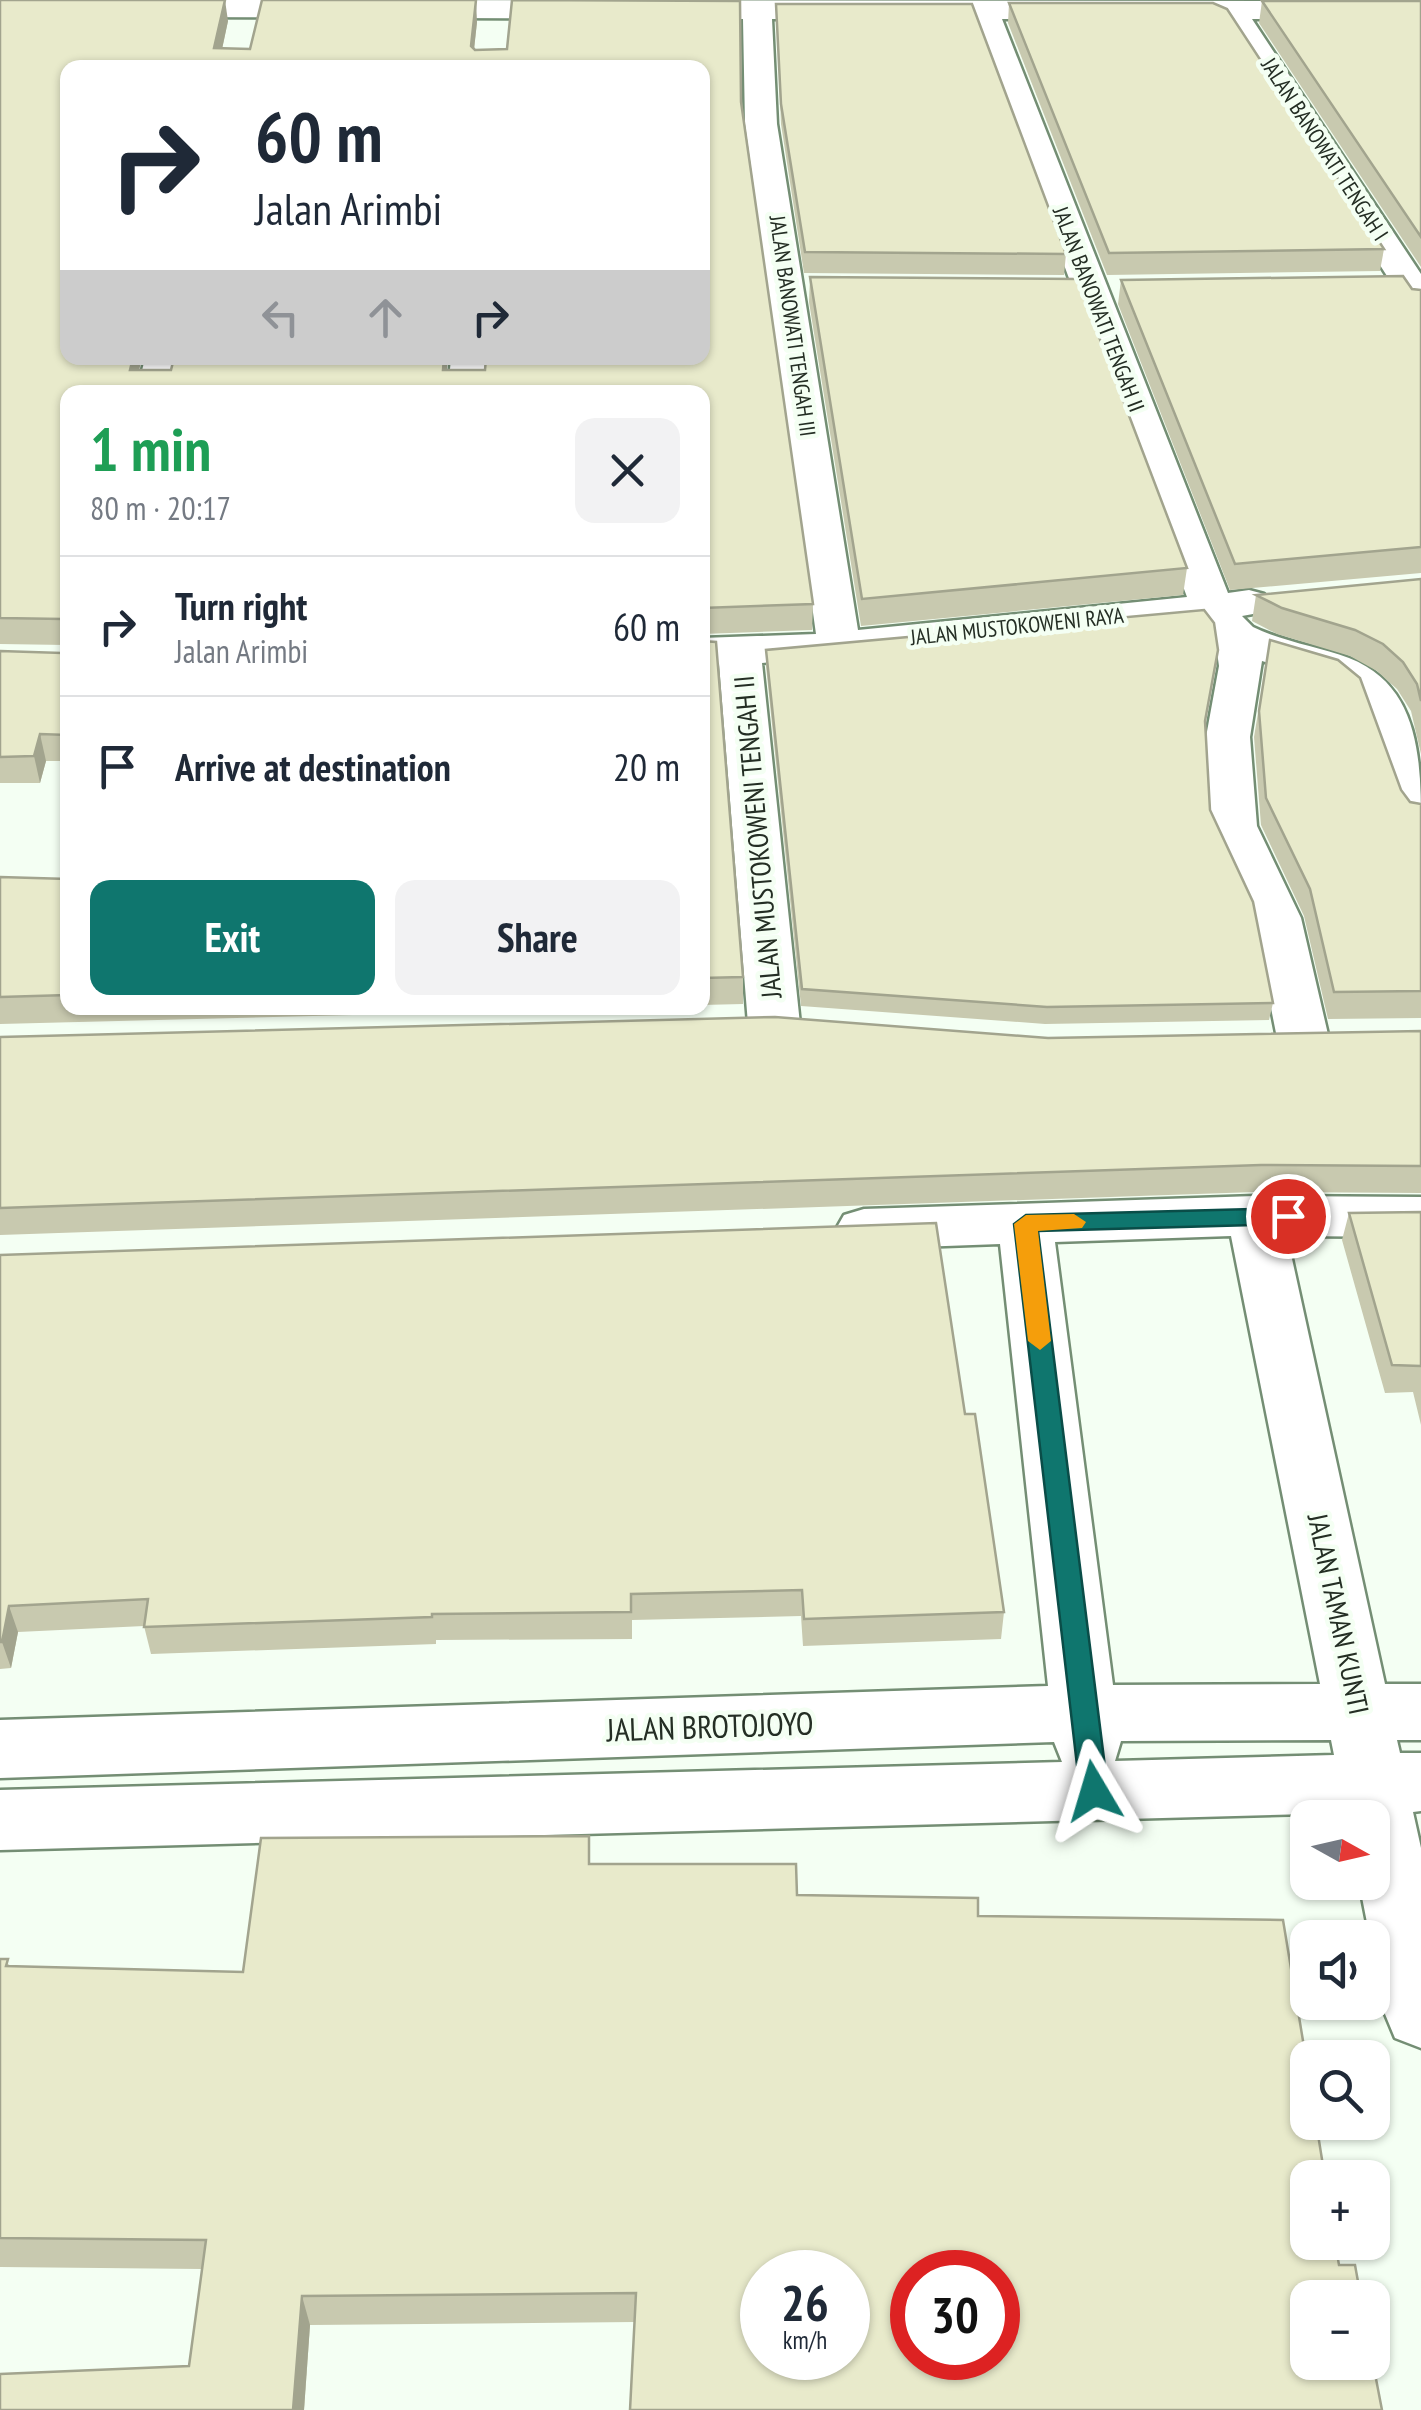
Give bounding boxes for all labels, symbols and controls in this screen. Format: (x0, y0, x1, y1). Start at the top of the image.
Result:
street label: JALAN BANOWATI TENGAH I (1255, 51, 1395, 246)
text: 60 m (255, 91, 383, 181)
icon: right (90, 100, 220, 230)
text: Jalan Arimbi (255, 179, 442, 237)
street label: JALAN BANOWATI TENGAH II (1047, 201, 1151, 416)
street label: JALAN BANOWATI TENGAH III (763, 213, 822, 438)
icon: left (253, 290, 308, 345)
icon: ahead (358, 290, 413, 345)
icon: right (463, 290, 518, 345)
text: 1 min (90, 410, 211, 488)
button: close (575, 418, 680, 523)
text: 80 m · 20:17 (90, 487, 231, 529)
text: Turn right (175, 581, 307, 630)
icon: right (90, 599, 145, 654)
street label: JALAN MUSTOKOWENI RAYA (908, 601, 1126, 651)
text: 60 m (613, 602, 680, 651)
text: Jalan Arimbi (175, 630, 308, 672)
street label: JALAN MUSTOKOWENI TENGAH II (724, 674, 790, 1001)
icon: arrive (90, 739, 145, 794)
text: Arrive at destination (175, 742, 451, 791)
text: 20 m (613, 742, 680, 791)
button: Exit (90, 880, 375, 995)
button: Share (395, 880, 680, 995)
pin (1246, 1174, 1331, 1259)
icon: arrive (1261, 1189, 1316, 1244)
street label: JALAN TAMAN KUNTI (1299, 1509, 1378, 1718)
street label: JALAN BROTOJOYO (605, 1701, 814, 1751)
position arrow (1042, 1739, 1146, 1843)
north arrow (1290, 1800, 1390, 1900)
map controls (1290, 1800, 1390, 2380)
button: sound (1290, 1920, 1390, 2020)
button: search (1290, 2040, 1390, 2140)
button: + (1290, 2160, 1390, 2260)
speed limit sign: 30 (890, 2250, 1020, 2380)
text: 26 (781, 2270, 829, 2335)
button: − (1290, 2280, 1390, 2380)
text: km/h (783, 2324, 827, 2356)

